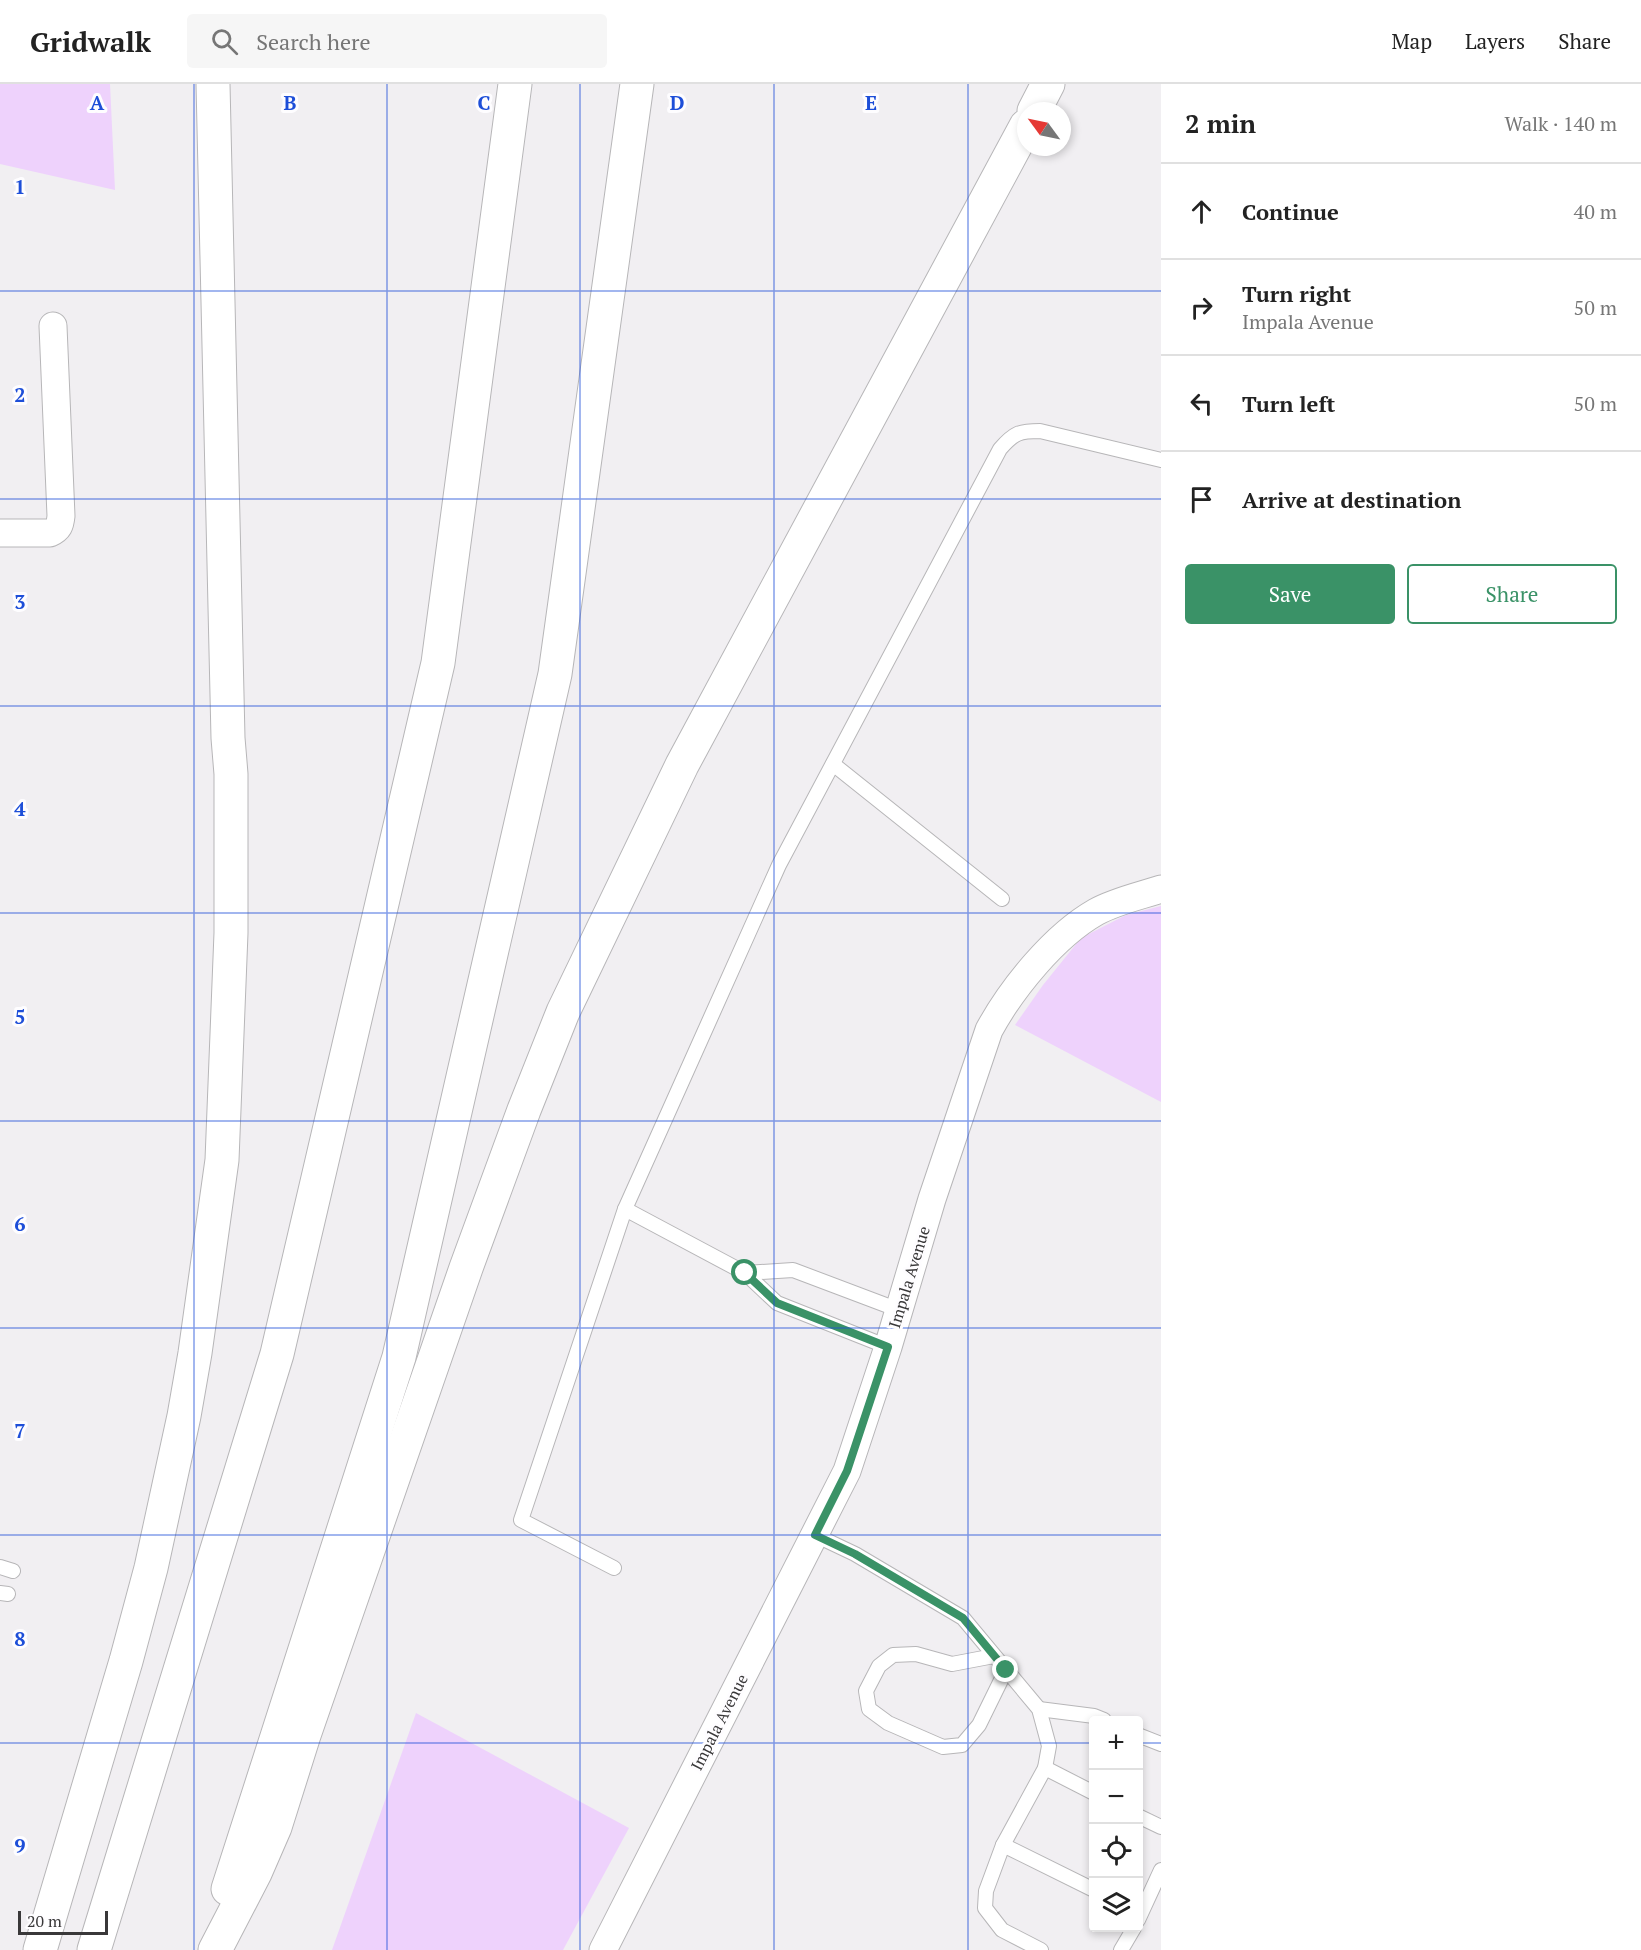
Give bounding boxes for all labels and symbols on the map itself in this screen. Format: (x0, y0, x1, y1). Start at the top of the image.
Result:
text: A (90, 89, 105, 116)
text: B (284, 89, 297, 116)
text: C (477, 89, 491, 116)
text: D (670, 89, 684, 116)
text: E (865, 89, 877, 116)
north arrow (1017, 102, 1071, 156)
text: 1 (14, 173, 26, 200)
text: 2 (14, 381, 26, 408)
text: 3 (14, 588, 26, 615)
text: 4 (14, 795, 26, 822)
text: 5 (14, 1003, 26, 1030)
text: 6 (14, 1210, 26, 1237)
street label: Impala Avenue (883, 1223, 935, 1331)
route start (731, 1259, 757, 1285)
text: 7 (14, 1417, 26, 1444)
text: 8 (14, 1625, 26, 1652)
route end (992, 1656, 1018, 1682)
street label: Impala Avenue (685, 1670, 753, 1774)
text: 9 (14, 1832, 26, 1859)
scale bar (18, 1908, 108, 1936)

